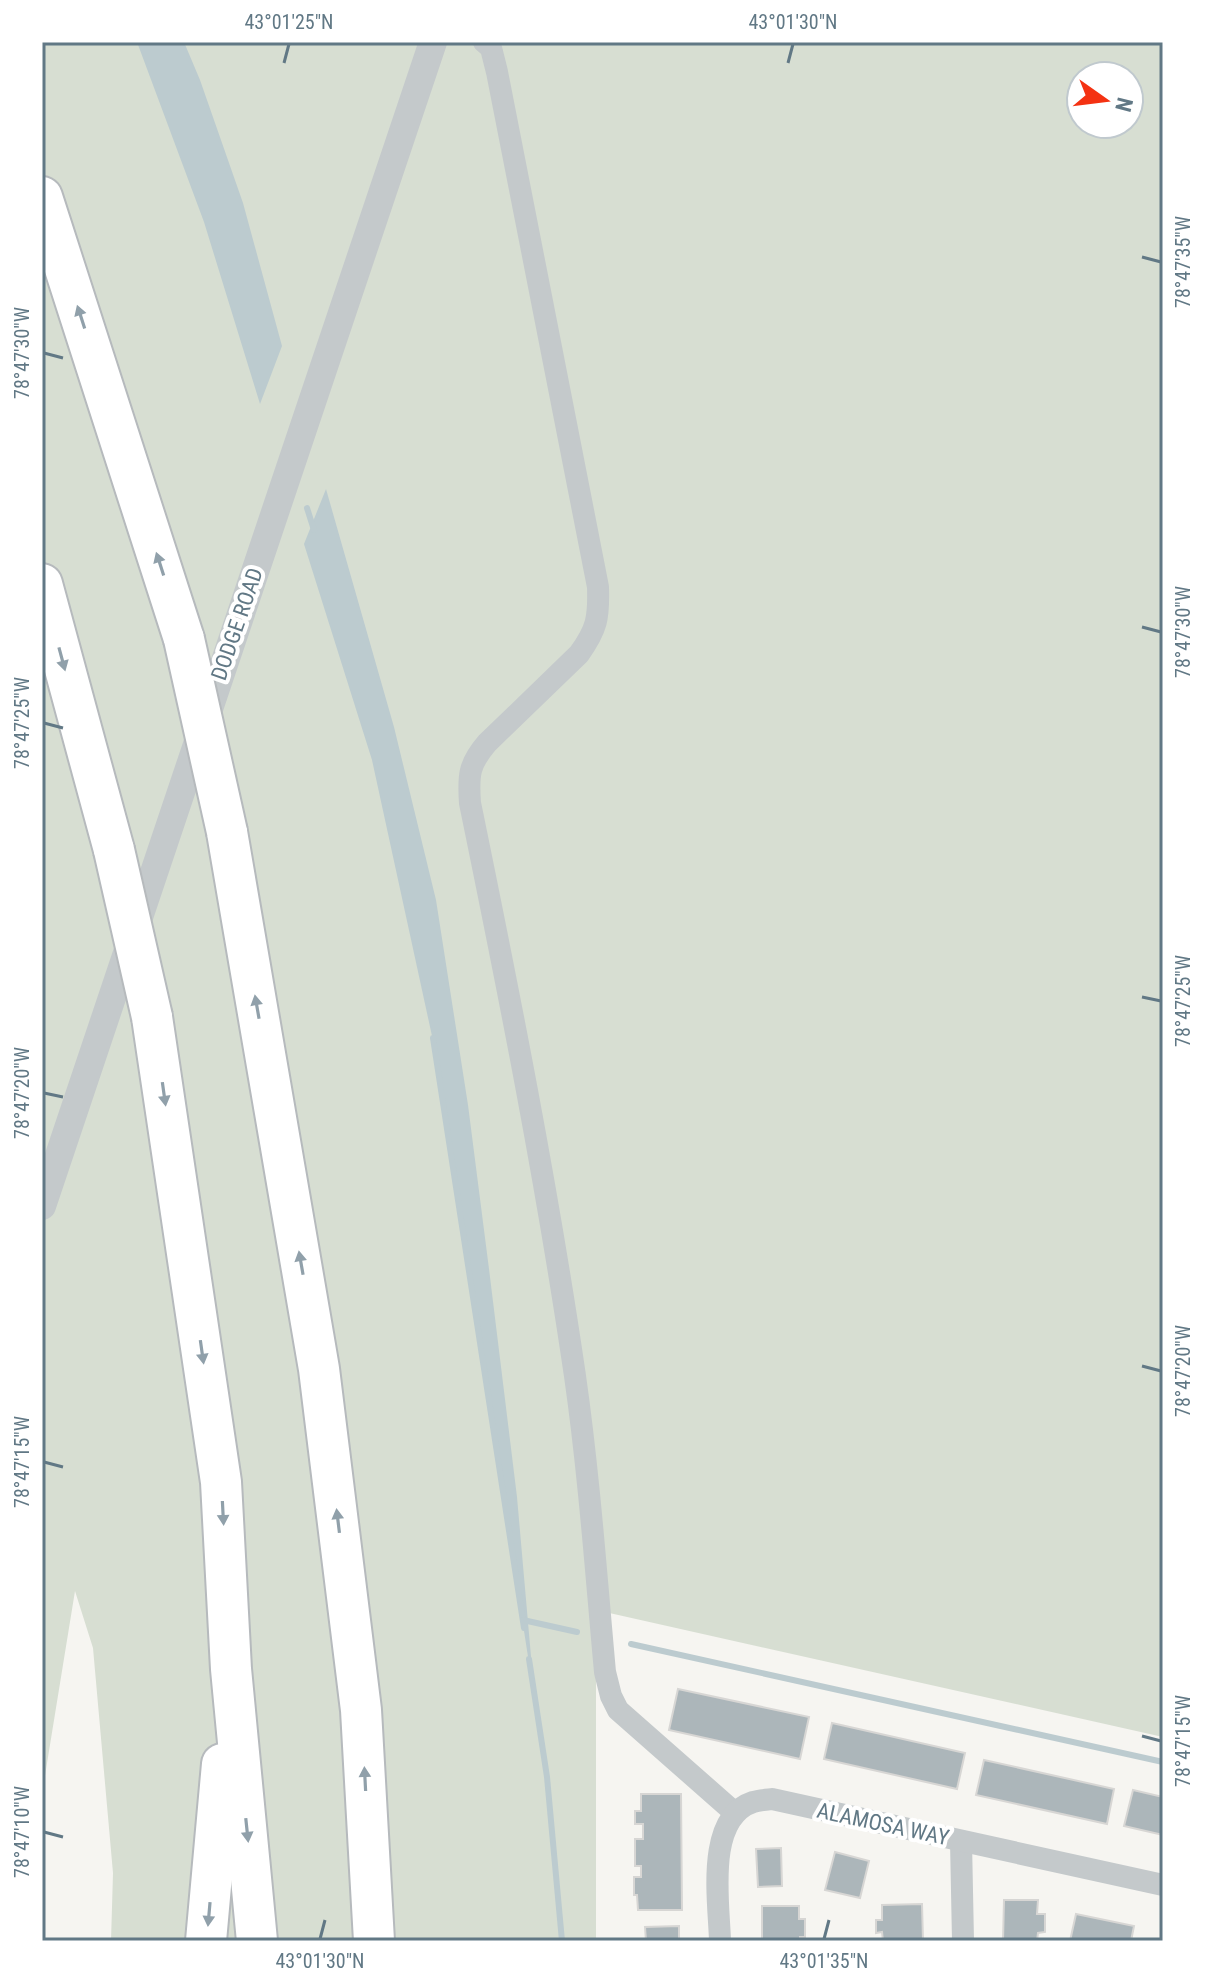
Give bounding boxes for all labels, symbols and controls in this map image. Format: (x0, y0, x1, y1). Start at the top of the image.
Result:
text: 43°01'25"N (244, 10, 334, 34)
text: 43°01'30"N (748, 10, 838, 34)
north arrow (1065, 60, 1145, 140)
text: N (1110, 95, 1138, 114)
text: 78°47'35"W (1171, 216, 1195, 308)
one-way arrow (74, 305, 86, 329)
text: 78°47'30"W (10, 307, 34, 399)
one-way arrow (154, 552, 166, 576)
street label: DODGE ROAD (206, 564, 268, 684)
text: 78°47'30"W (1171, 586, 1195, 678)
one-way arrow (57, 647, 69, 672)
text: 78°47'25"W (10, 677, 34, 769)
text: 78°47'25"W (1171, 955, 1195, 1047)
one-way arrow (251, 994, 263, 1019)
text: 78°47'20"W (10, 1047, 34, 1139)
one-way arrow (158, 1082, 171, 1107)
one-way arrow (294, 1251, 307, 1276)
text: 78°47'20"W (1171, 1325, 1195, 1417)
one-way arrow (196, 1339, 209, 1364)
text: 78°47'15"W (10, 1416, 34, 1508)
one-way arrow (216, 1501, 229, 1526)
one-way arrow (331, 1508, 344, 1533)
text: 78°47'15"W (1171, 1695, 1195, 1787)
one-way arrow (358, 1766, 371, 1791)
text: 78°47'10"W (10, 1786, 34, 1878)
street label: ALAMOSA WAY (815, 1798, 952, 1850)
one-way arrow (240, 1818, 253, 1843)
one-way arrow (202, 1902, 215, 1927)
text: 43°01'30"N (275, 1949, 365, 1973)
text: 43°01'35"N (779, 1949, 869, 1973)

